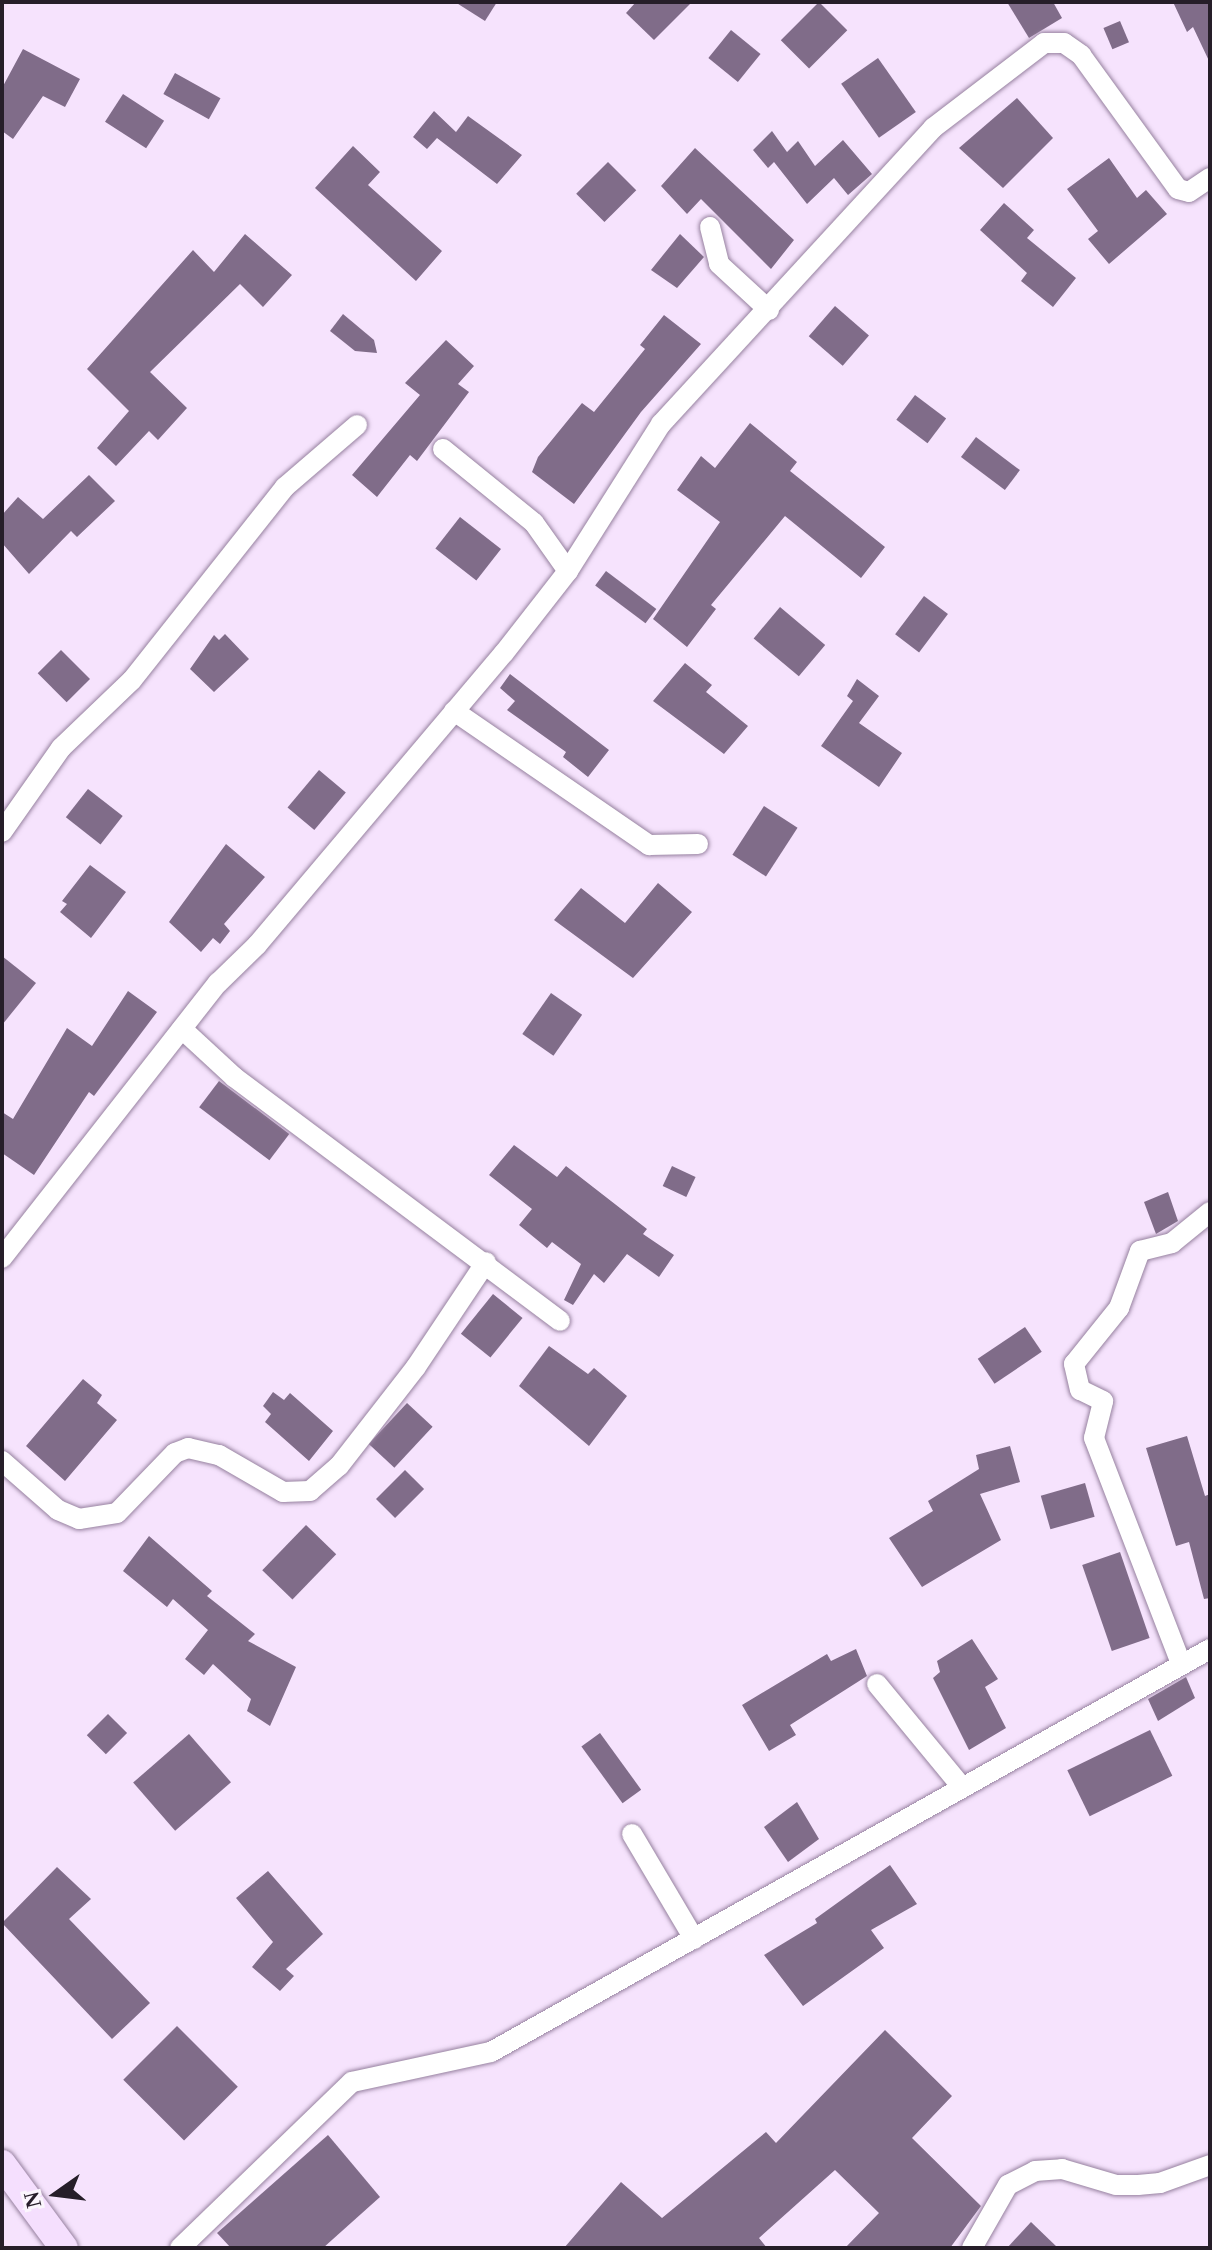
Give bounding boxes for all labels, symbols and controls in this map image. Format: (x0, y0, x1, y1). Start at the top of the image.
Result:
north arrow (16, 2154, 96, 2234)
text: N (18, 2189, 46, 2211)

